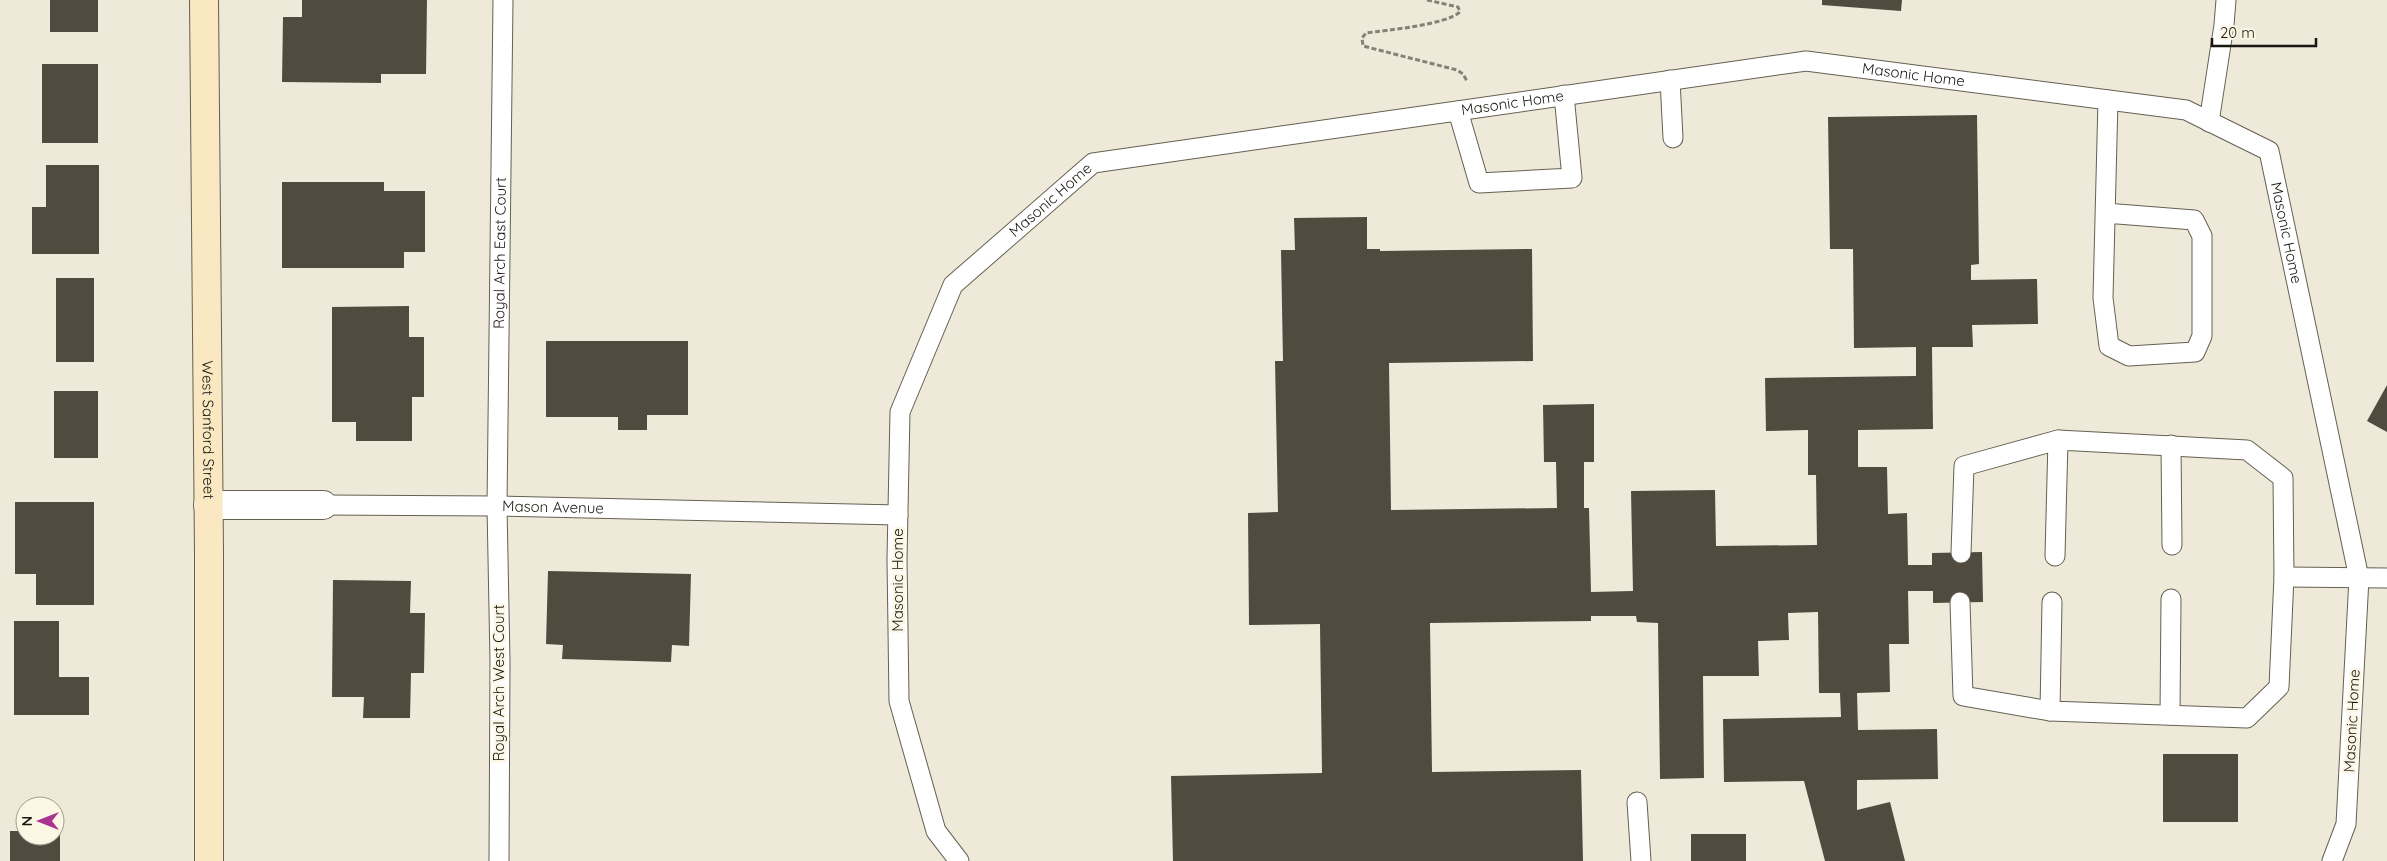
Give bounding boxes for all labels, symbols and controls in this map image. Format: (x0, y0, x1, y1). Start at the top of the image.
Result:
scale bar (2212, 15, 2316, 47)
text: 20 m (2220, 23, 2255, 42)
street label: Masonic Home (1861, 58, 1966, 90)
street label: Masonic Home (1460, 86, 1565, 119)
street label: Masonic Home (1005, 158, 1095, 241)
street label: Royal Arch East Court (489, 177, 510, 329)
street label: Masonic Home (2267, 180, 2307, 285)
street label: West Sanford Street (198, 360, 219, 499)
street label: Mason Avenue (502, 496, 604, 517)
street label: Masonic Home (888, 528, 907, 632)
street label: Royal Arch West Court (489, 605, 508, 761)
street label: Masonic Home (2339, 669, 2364, 773)
north arrow (15, 796, 65, 846)
text: N (18, 816, 36, 826)

